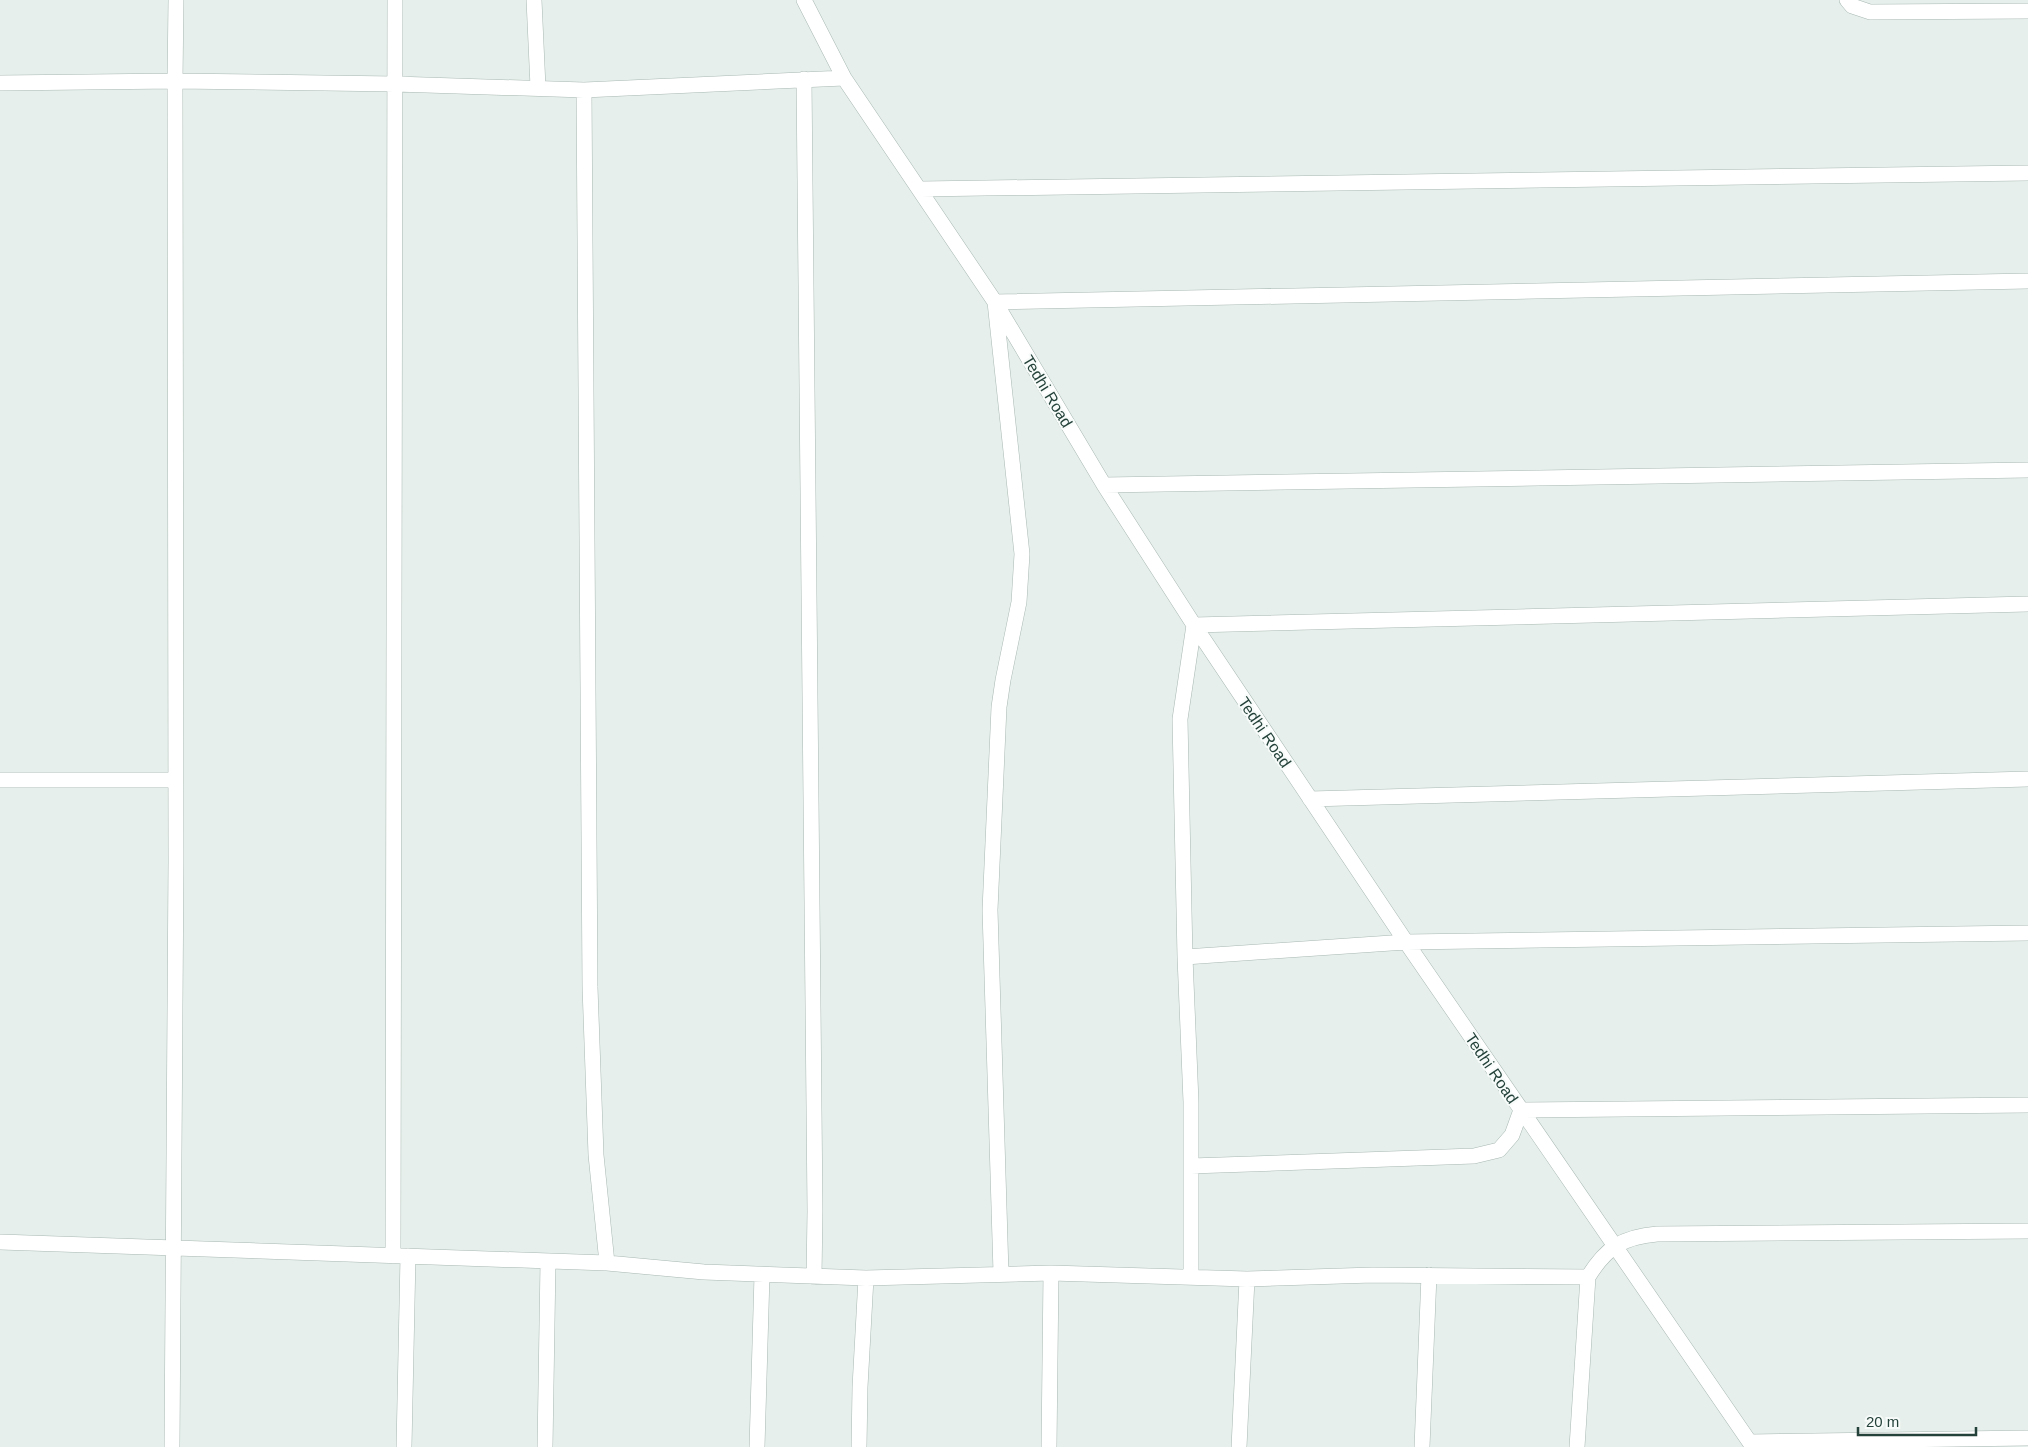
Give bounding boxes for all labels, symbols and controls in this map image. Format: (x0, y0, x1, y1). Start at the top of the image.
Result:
street label: Tedhi Road (1019, 352, 1076, 430)
street label: Tedhi Road (1235, 694, 1294, 771)
street label: Tedhi Road (1462, 1030, 1521, 1107)
scale bar (1858, 1404, 1976, 1436)
text: 20 m (1866, 1413, 1899, 1430)

